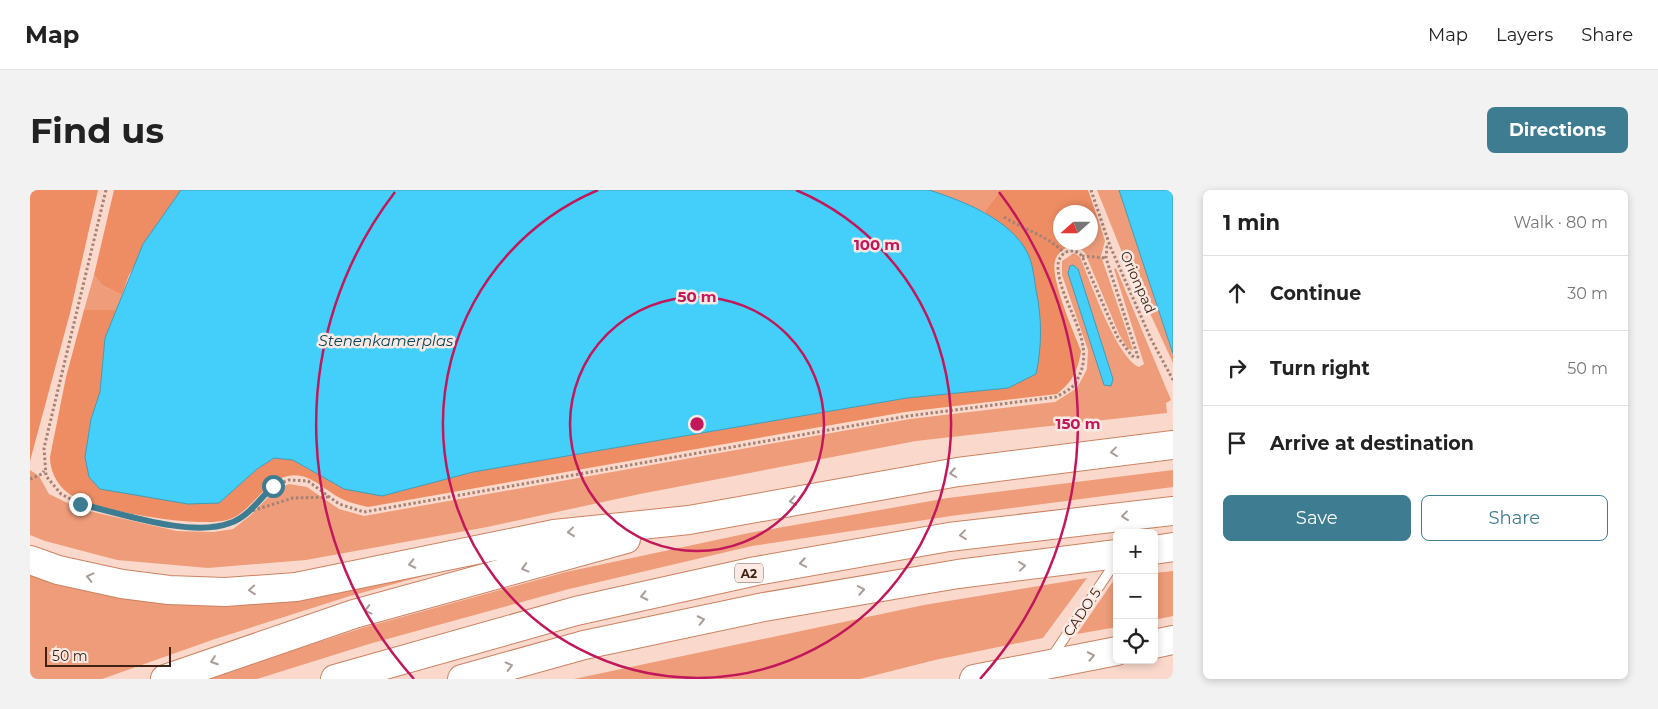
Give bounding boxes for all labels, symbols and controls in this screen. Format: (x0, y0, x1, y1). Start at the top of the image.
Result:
text: Map (25, 20, 79, 49)
text: Map (1428, 24, 1468, 46)
text: Layers (1496, 24, 1553, 46)
text: Share (1581, 24, 1633, 46)
button: Directions (1487, 107, 1628, 153)
text: Find us (30, 109, 164, 152)
north arrow (1053, 205, 1098, 250)
text: 1 min (1223, 210, 1280, 235)
text: Walk · 80 m (1513, 213, 1608, 232)
text: 100 m (854, 235, 900, 254)
street label: Orionpad (1116, 248, 1160, 316)
icon: ahead (1223, 279, 1251, 307)
text: Continue (1270, 282, 1361, 305)
text: 30 m (1567, 284, 1608, 303)
text: 50 m (677, 287, 717, 306)
water label: Stenenkamerplas (319, 331, 454, 350)
icon: right (1223, 354, 1251, 382)
text: Turn right (1270, 357, 1370, 380)
text: 50 m (1567, 359, 1608, 378)
text: 150 m (1056, 414, 1100, 433)
centre of rings (688, 415, 706, 433)
icon: arrive (1223, 429, 1251, 457)
text: Arrive at destination (1270, 432, 1474, 455)
one-way arrow (1110, 446, 1118, 457)
one-way arrow (949, 467, 957, 478)
route start (262, 475, 285, 498)
route end (69, 493, 92, 516)
one-way arrow (789, 495, 798, 506)
button: Save (1223, 495, 1411, 541)
button: Share (1421, 495, 1608, 541)
one-way arrow (1120, 510, 1128, 521)
one-way arrow (567, 527, 575, 538)
one-way arrow (959, 529, 967, 540)
map controls (1113, 529, 1158, 664)
button: + (1113, 529, 1158, 574)
one-way arrow (799, 557, 807, 567)
one-way arrow (407, 559, 416, 569)
one-way arrow (1018, 561, 1026, 572)
one-way arrow (520, 562, 529, 573)
road number: A2 (735, 563, 763, 582)
one-way arrow (86, 572, 95, 583)
button: − (1113, 574, 1158, 619)
street label: CADO 5 (1059, 584, 1105, 640)
one-way arrow (247, 585, 255, 596)
one-way arrow (857, 586, 865, 596)
one-way arrow (640, 590, 648, 601)
one-way arrow (364, 605, 372, 615)
one-way arrow (697, 615, 706, 626)
button: locate (1113, 619, 1158, 664)
scale bar (45, 644, 171, 667)
text: 50 m (52, 647, 88, 665)
one-way arrow (1086, 652, 1095, 662)
one-way arrow (210, 655, 218, 665)
one-way arrow (505, 661, 514, 672)

